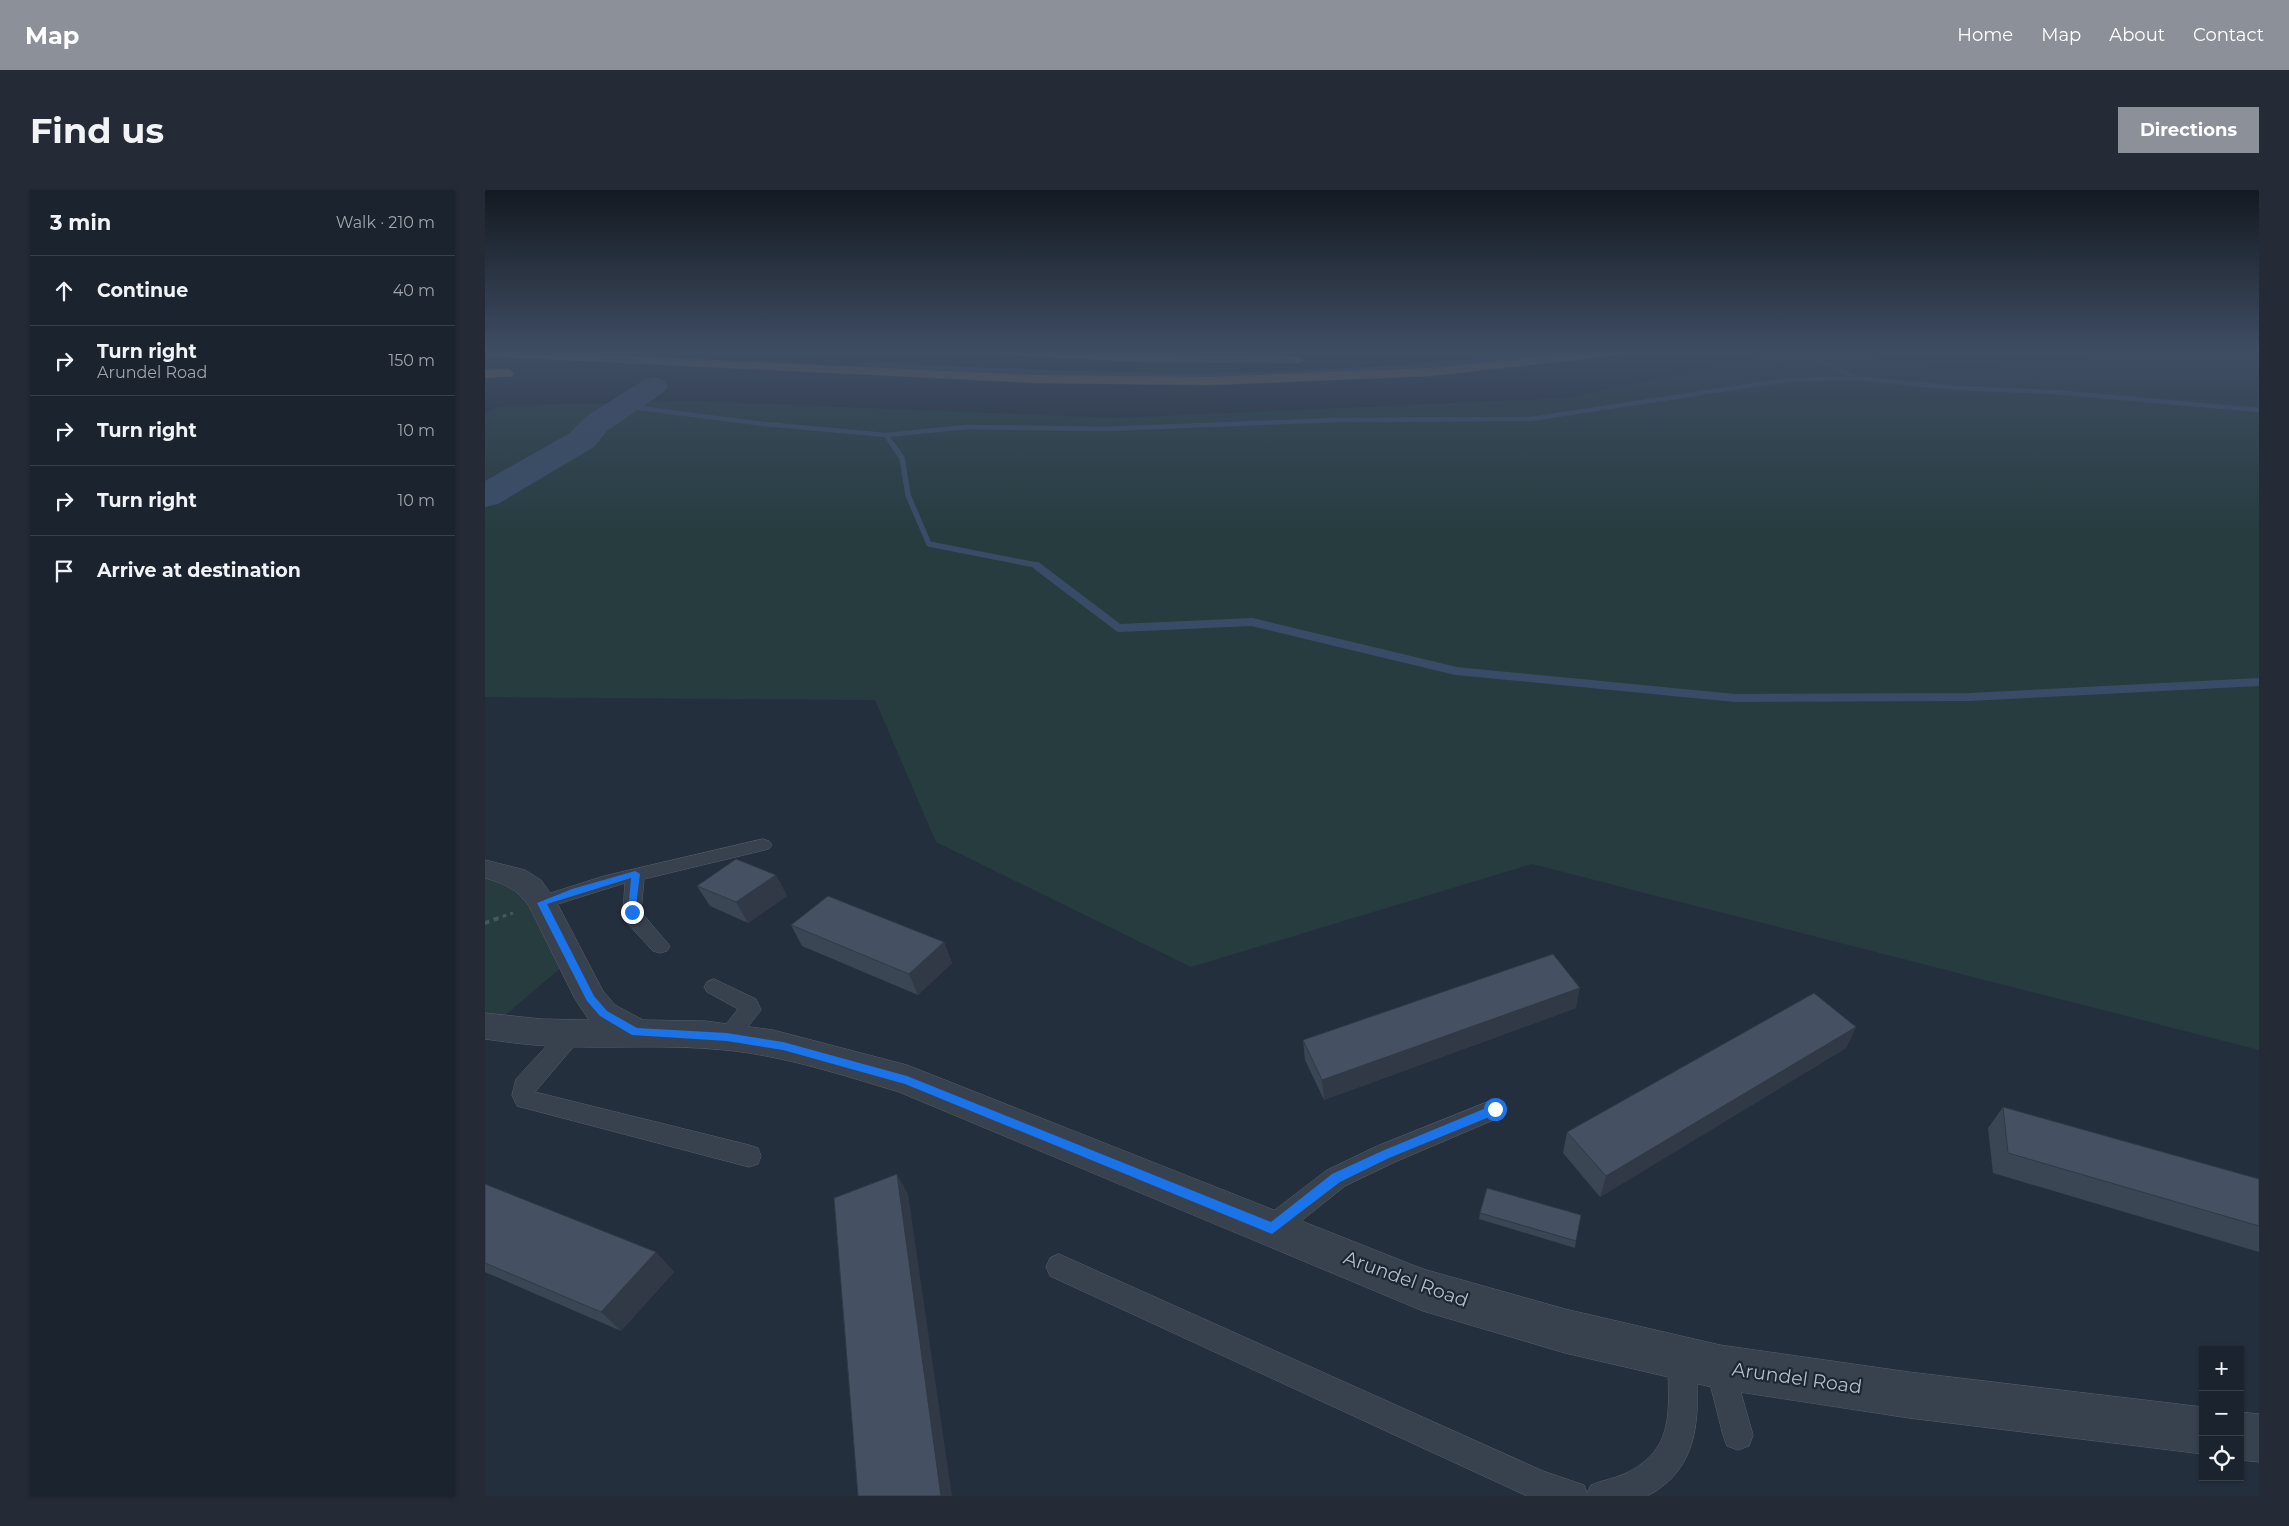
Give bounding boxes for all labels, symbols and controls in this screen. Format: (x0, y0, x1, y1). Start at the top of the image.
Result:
text: Map (25, 21, 79, 50)
text: Home (1957, 24, 2013, 46)
text: Map (2041, 24, 2081, 46)
text: About (2109, 24, 2165, 46)
text: Contact (2193, 24, 2264, 46)
button: Directions (2118, 107, 2259, 153)
text: Find us (30, 109, 164, 152)
text: 3 min (50, 210, 111, 235)
text: Walk · 210 m (336, 213, 435, 232)
icon: ahead (50, 277, 78, 305)
text: Continue (97, 279, 188, 302)
text: 40 m (393, 281, 435, 300)
text: Turn right (97, 340, 197, 363)
icon: right (50, 347, 78, 375)
text: 150 m (388, 351, 435, 370)
text: Arundel Road (97, 363, 207, 382)
icon: right (50, 417, 78, 445)
text: Turn right (97, 419, 197, 442)
text: 10 m (397, 421, 435, 440)
icon: right (50, 487, 78, 515)
text: Turn right (97, 489, 197, 512)
text: 10 m (397, 491, 435, 510)
icon: arrive (50, 557, 78, 585)
text: Arrive at destination (97, 559, 301, 582)
route end (621, 901, 644, 924)
route start (1484, 1098, 1507, 1121)
street label: Arundel Road (1341, 1246, 1471, 1312)
map controls (2199, 1346, 2244, 1481)
button: + (2199, 1346, 2244, 1391)
street label: Arundel Road (1731, 1357, 1863, 1399)
button: − (2199, 1391, 2244, 1436)
button: locate (2199, 1436, 2244, 1481)

